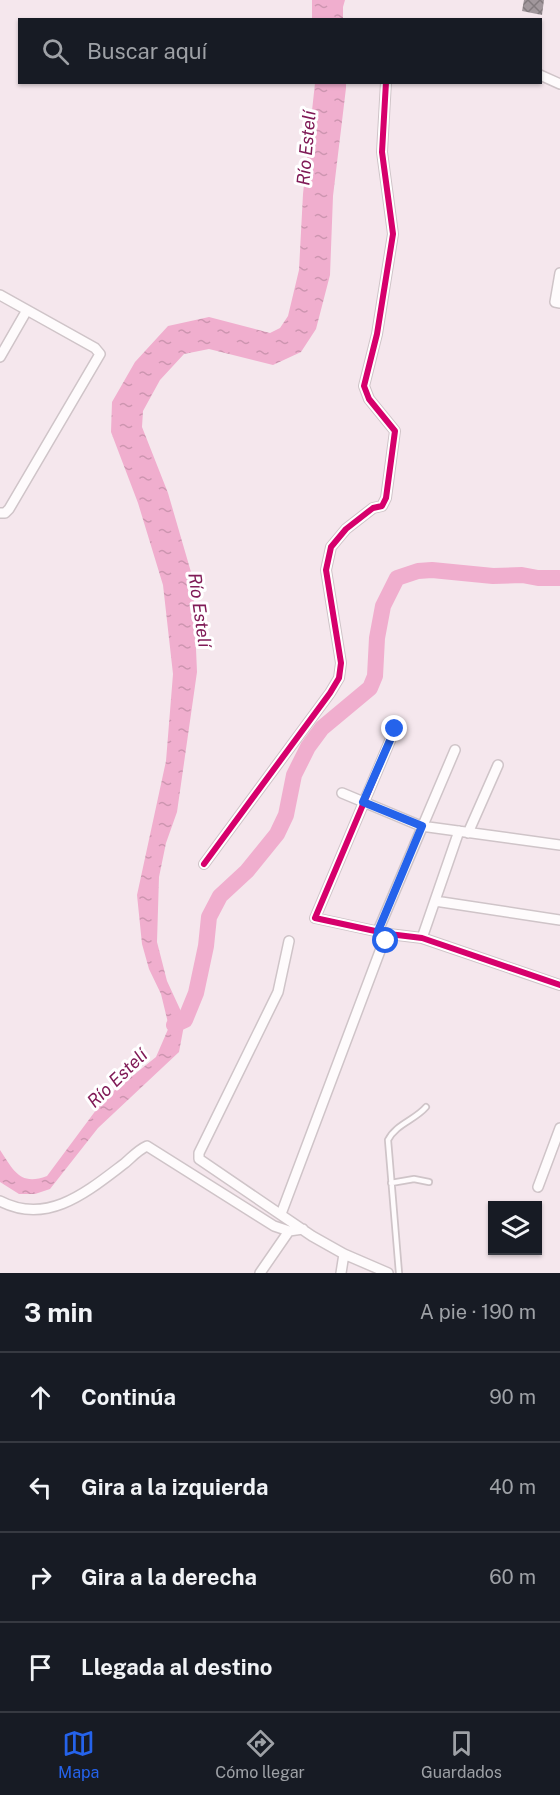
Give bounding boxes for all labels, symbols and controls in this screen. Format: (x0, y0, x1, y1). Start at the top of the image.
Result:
search box (18, 18, 542, 84)
icon: search (39, 35, 72, 68)
text: Buscar aquí (87, 38, 207, 64)
water label: Río Estelí (292, 108, 320, 186)
water label: Río Estelí (184, 571, 216, 650)
route end (381, 715, 407, 741)
route start (372, 927, 398, 953)
water label: Río Estelí (83, 1043, 152, 1112)
map controls (488, 1201, 542, 1255)
button: layers (488, 1201, 542, 1255)
text: 3 min (24, 1297, 93, 1328)
text: A pie · 190 m (420, 1300, 536, 1324)
icon: ahead (24, 1381, 57, 1414)
text: Continúa (81, 1384, 176, 1410)
text: 90 m (489, 1385, 536, 1409)
icon: left (24, 1471, 57, 1504)
text: Gira a la izquierda (81, 1474, 268, 1500)
text: 40 m (489, 1475, 536, 1499)
icon: right (24, 1561, 57, 1594)
text: Gira a la derecha (81, 1564, 257, 1590)
text: 60 m (489, 1565, 536, 1589)
icon: arrive (24, 1651, 57, 1684)
text: Llegada al destino (81, 1654, 272, 1680)
tab: Mapa (58, 1727, 99, 1782)
tab: Cómo llegar (215, 1727, 305, 1782)
tab: Guardados (421, 1727, 502, 1782)

